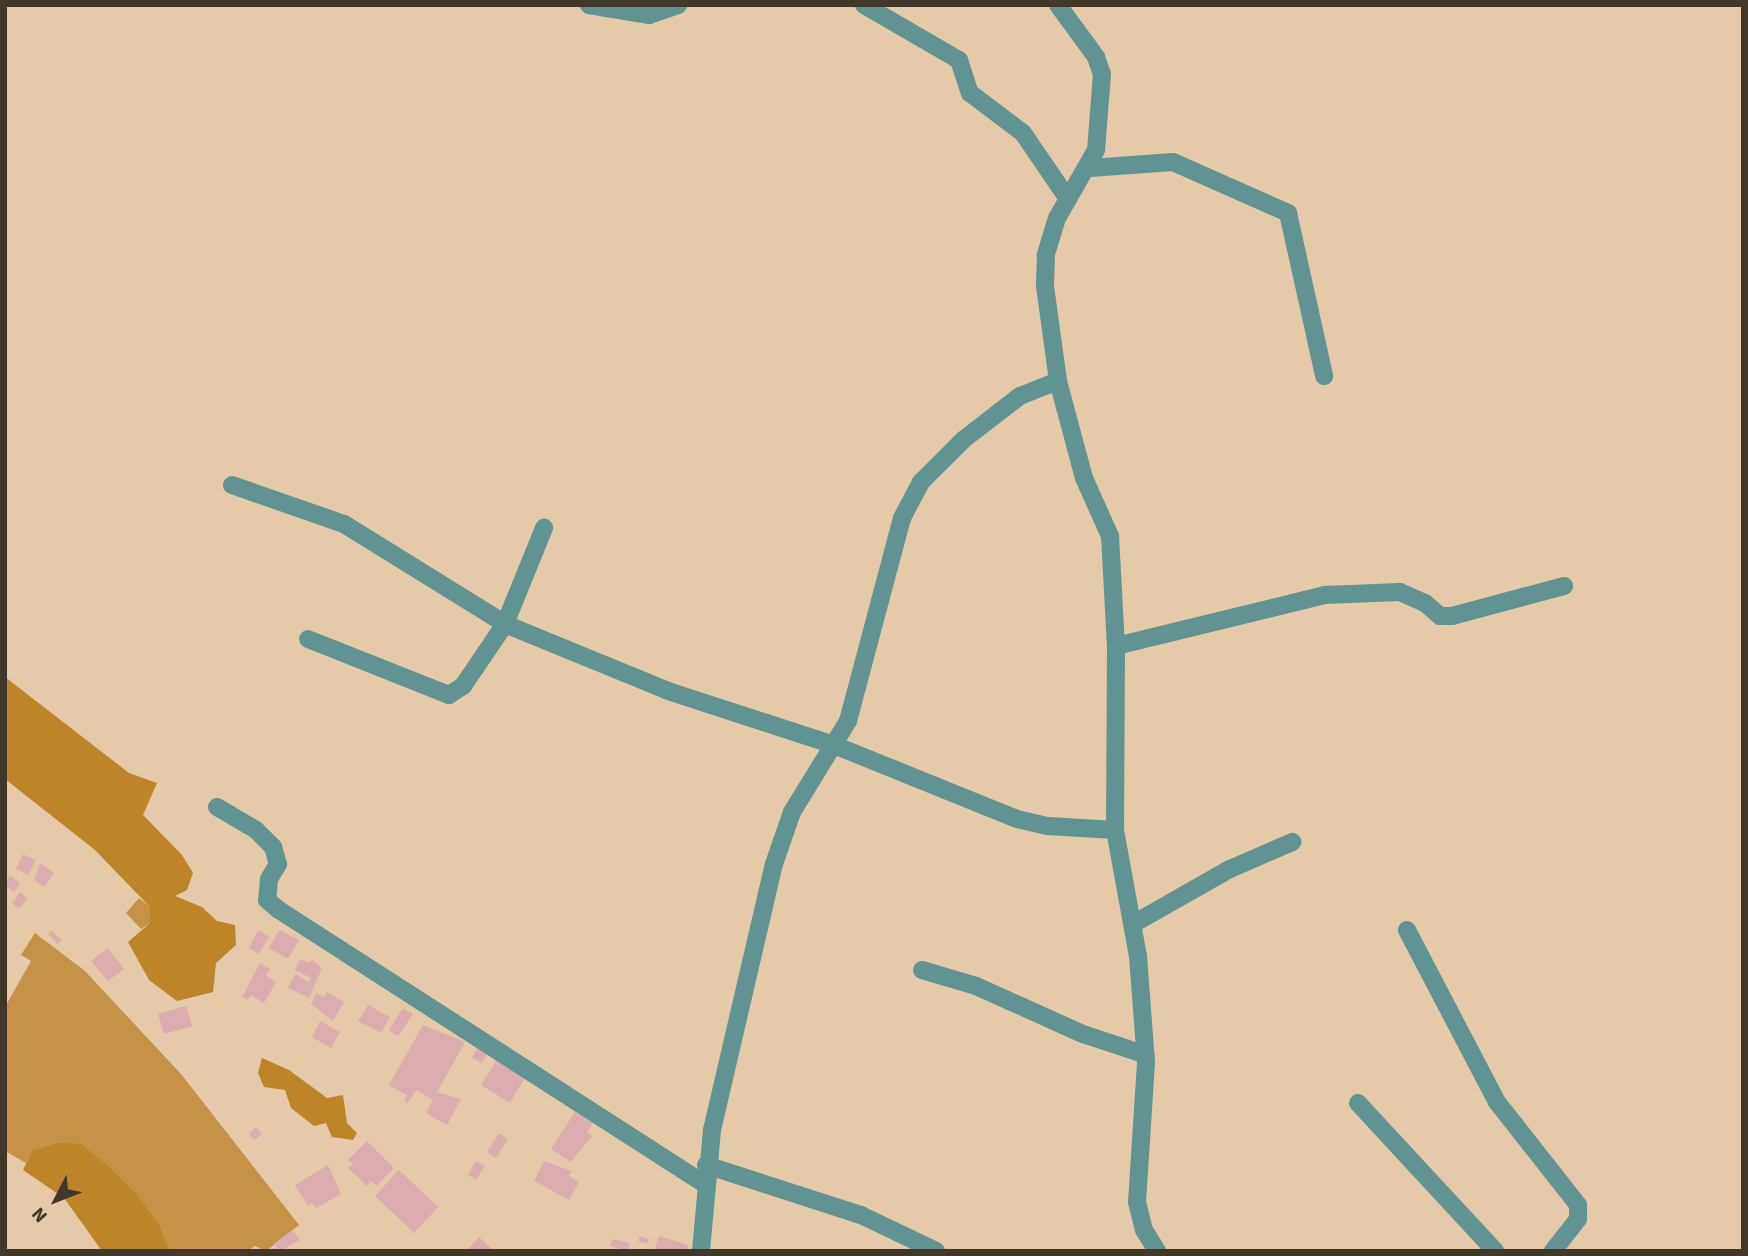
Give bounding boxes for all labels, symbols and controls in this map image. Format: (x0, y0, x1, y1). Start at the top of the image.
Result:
north arrow (21, 1165, 91, 1235)
text: N (26, 1201, 54, 1228)

